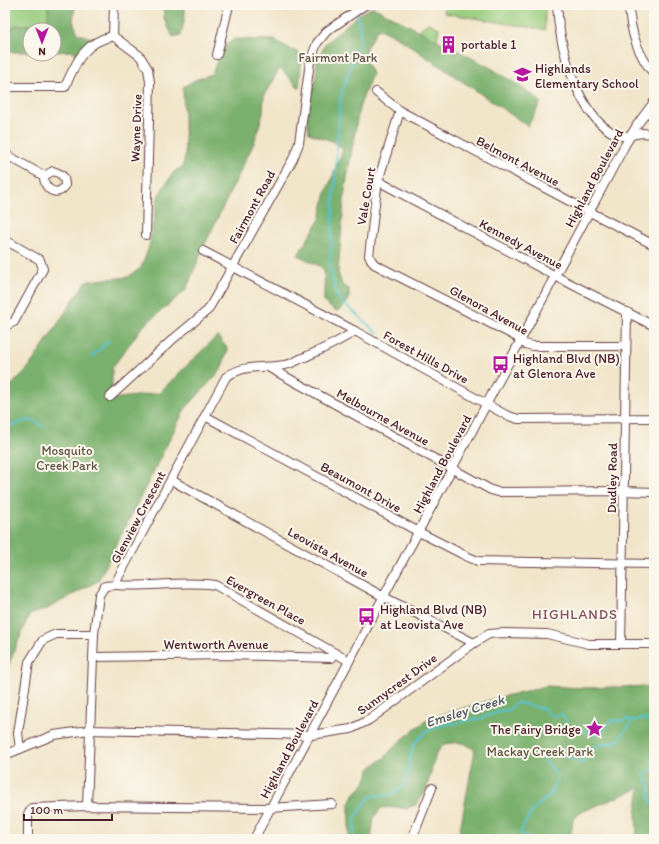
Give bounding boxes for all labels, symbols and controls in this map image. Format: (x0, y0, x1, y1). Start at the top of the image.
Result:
north arrow (22, 22, 62, 62)
building icon: portable 1 (438, 34, 458, 54)
place label: portable 1 (461, 37, 516, 52)
text: N (38, 45, 46, 58)
park label: Fairmont Park (298, 50, 378, 65)
place label: Highlands Elementary School (535, 61, 639, 91)
school or university icon: Highlands Elementary School (512, 65, 532, 85)
street label: Wayne Drive (127, 94, 145, 162)
street label: Highland Boulevard (562, 126, 626, 230)
street label: Belmont Avenue (474, 133, 562, 189)
street label: Vale Court (354, 166, 378, 226)
street label: Fairmont Road (226, 168, 278, 246)
street label: Kennedy Avenue (477, 216, 565, 272)
street label: Glenora Avenue (447, 282, 531, 338)
street label: Forest Hills Drive (381, 327, 471, 387)
place label: Highland Blvd (NB) at Glenora Ave (513, 351, 620, 381)
bus stop icon: Highland Blvd (NB) at Glenora Ave (490, 355, 510, 375)
street label: Melbourne Avenue (334, 385, 432, 449)
street label: Highland Boulevard (410, 412, 474, 516)
park label: Mosquito Creek Park (36, 443, 98, 473)
street label: Dudley Road (604, 443, 620, 513)
street label: Beaumont Drive (318, 459, 404, 515)
street label: Glenview Crescent (107, 468, 169, 566)
street label: Leovista Avenue (285, 524, 371, 580)
street label: Evergreen Place (224, 572, 308, 628)
place label: Highland Blvd (NB) at Leovista Ave (380, 602, 487, 632)
bus stop icon: Highland Blvd (NB) at Leovista Ave (357, 606, 377, 626)
district label: HIGHLANDS (532, 606, 618, 623)
street label: Wentworth Avenue (163, 637, 269, 652)
street label: Sunnycrest Drive (354, 650, 440, 718)
water label: Emsley Creek (424, 691, 507, 731)
street label: Highland Boulevard (257, 697, 321, 801)
place icon: The Fairy Bridge (584, 719, 604, 739)
place label: The Fairy Bridge (490, 722, 581, 737)
park label: Mackay Creek Park (487, 744, 593, 759)
scale bar (24, 796, 112, 822)
text: 100 m (30, 803, 63, 817)

